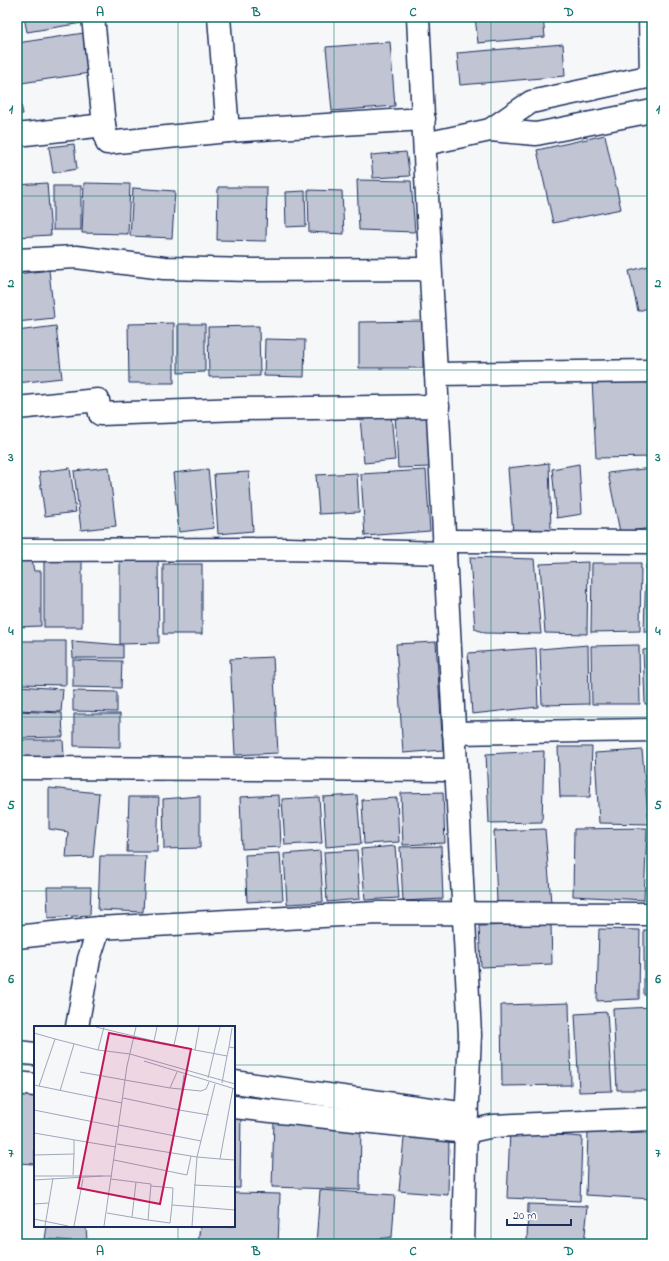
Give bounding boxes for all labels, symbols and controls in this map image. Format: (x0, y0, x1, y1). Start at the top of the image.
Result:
text: A (96, 3, 104, 22)
text: B (251, 3, 261, 22)
text: C (409, 3, 417, 22)
text: D (563, 3, 574, 22)
text: 1 (9, 100, 14, 119)
text: 1 (656, 100, 661, 119)
text: 2 (7, 274, 15, 293)
text: 2 (654, 274, 662, 293)
text: 3 (7, 448, 14, 467)
text: 3 (654, 448, 661, 467)
text: 4 (7, 622, 14, 641)
text: 4 (654, 622, 661, 641)
text: 5 (7, 796, 15, 815)
text: 5 (654, 796, 662, 815)
text: 6 (7, 970, 14, 989)
text: 6 (654, 970, 661, 989)
inset map (34, 1026, 235, 1227)
text: 7 (8, 1144, 14, 1163)
text: 7 (655, 1144, 661, 1163)
scale bar (507, 1201, 571, 1227)
text: 20 m (513, 1207, 536, 1225)
text: A (96, 1242, 104, 1261)
text: B (251, 1242, 261, 1261)
text: C (409, 1242, 417, 1261)
text: D (563, 1242, 574, 1261)

